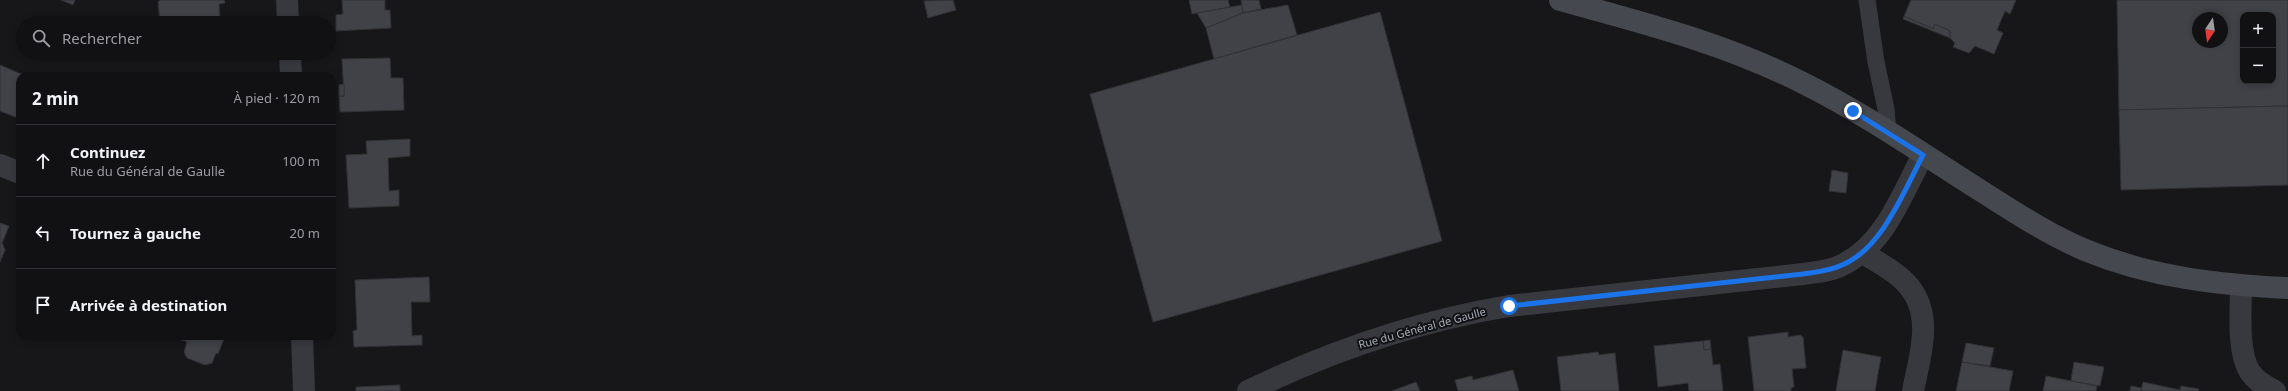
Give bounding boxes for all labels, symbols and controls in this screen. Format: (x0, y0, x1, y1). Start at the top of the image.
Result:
north arrow (2192, 12, 2228, 48)
map controls (2240, 12, 2276, 84)
button: + (2240, 12, 2276, 48)
search box (16, 16, 336, 60)
icon: search (30, 27, 52, 49)
text: Rechercher (62, 28, 142, 48)
button: − (2240, 48, 2276, 84)
text: 2 min (32, 87, 79, 110)
text: À pied · 120 m (234, 89, 320, 107)
route end (1844, 102, 1862, 120)
text: Continuez (70, 142, 145, 162)
icon: ahead (32, 150, 54, 172)
text: 100 m (282, 152, 320, 170)
text: Rue du Général de Gaulle (70, 162, 225, 180)
icon: left (32, 222, 54, 244)
text: Tournez à gauche (70, 223, 201, 243)
text: 20 m (290, 224, 320, 242)
icon: arrive (32, 294, 54, 316)
text: Arrivée à destination (70, 295, 227, 315)
route start (1500, 297, 1518, 315)
street label: Rue du Général de Gaulle (1357, 303, 1487, 352)

